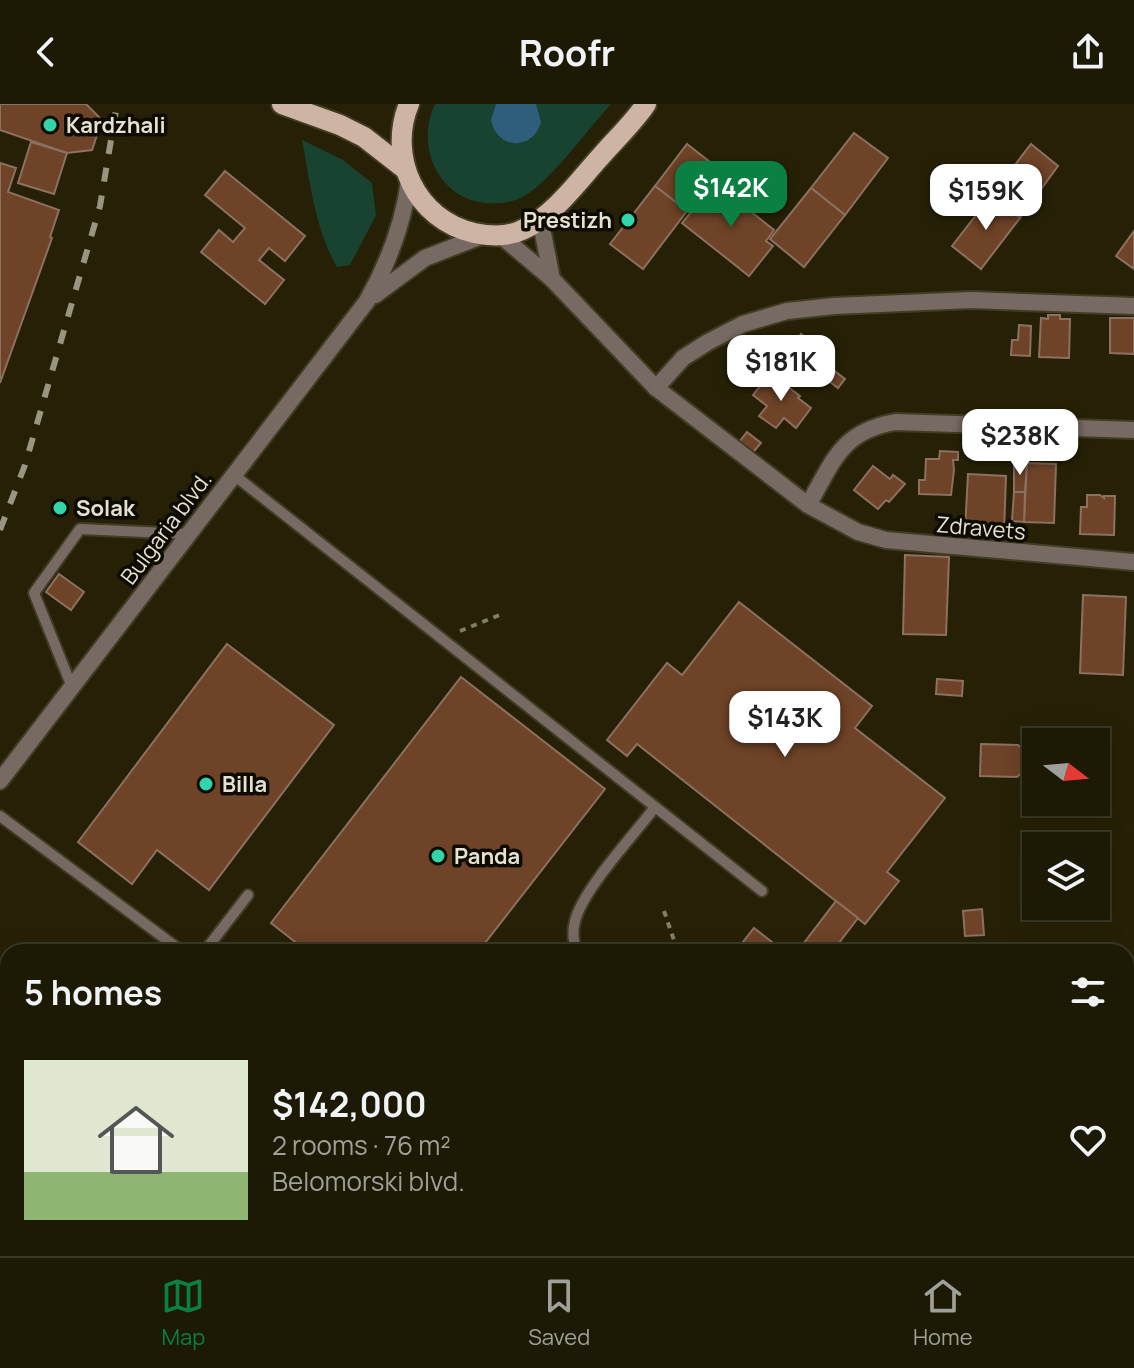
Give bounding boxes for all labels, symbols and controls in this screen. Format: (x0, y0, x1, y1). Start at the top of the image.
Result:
text: Roofr (519, 28, 615, 77)
icon: back (24, 30, 68, 74)
icon: share (1066, 30, 1110, 74)
place label: Kardzhali (66, 110, 166, 140)
marker: Kardzhali (41, 116, 59, 134)
pin: $142K (675, 161, 787, 229)
pin: $159K (930, 164, 1042, 232)
text: $142K (693, 169, 769, 205)
text: $159K (948, 172, 1024, 208)
place label: Prestizh (523, 205, 612, 235)
marker: Prestizh (619, 211, 637, 229)
pin: $181K (725, 335, 837, 403)
text: $181K (745, 343, 817, 379)
pin: $238K (964, 409, 1076, 477)
text: $238K (980, 417, 1060, 453)
street label: Bulgaria blvd. (114, 465, 218, 591)
place label: Solak (76, 493, 136, 523)
marker: Solak (51, 499, 69, 517)
street label: Zdravets (935, 509, 1027, 547)
pin: $143K (729, 691, 841, 759)
text: $143K (747, 699, 823, 735)
north arrow (1022, 728, 1110, 816)
map controls (1022, 728, 1110, 920)
place label: Billa (222, 769, 267, 799)
marker: Billa (197, 775, 215, 793)
button: layers (1022, 832, 1110, 920)
place label: Panda (454, 841, 520, 871)
marker: Panda (429, 847, 447, 865)
text: 5 homes (24, 969, 162, 1015)
icon: filters (1066, 970, 1110, 1014)
text: $142,000 (272, 1081, 427, 1127)
icon: home (88, 1092, 184, 1188)
icon: heart (1066, 1118, 1110, 1162)
text: 2 rooms · 76 m² (272, 1127, 451, 1163)
text: Belomorski blvd. (272, 1163, 465, 1199)
tab: Map (161, 1274, 205, 1352)
tab: Saved (528, 1274, 590, 1352)
tab: Home (913, 1274, 973, 1352)

